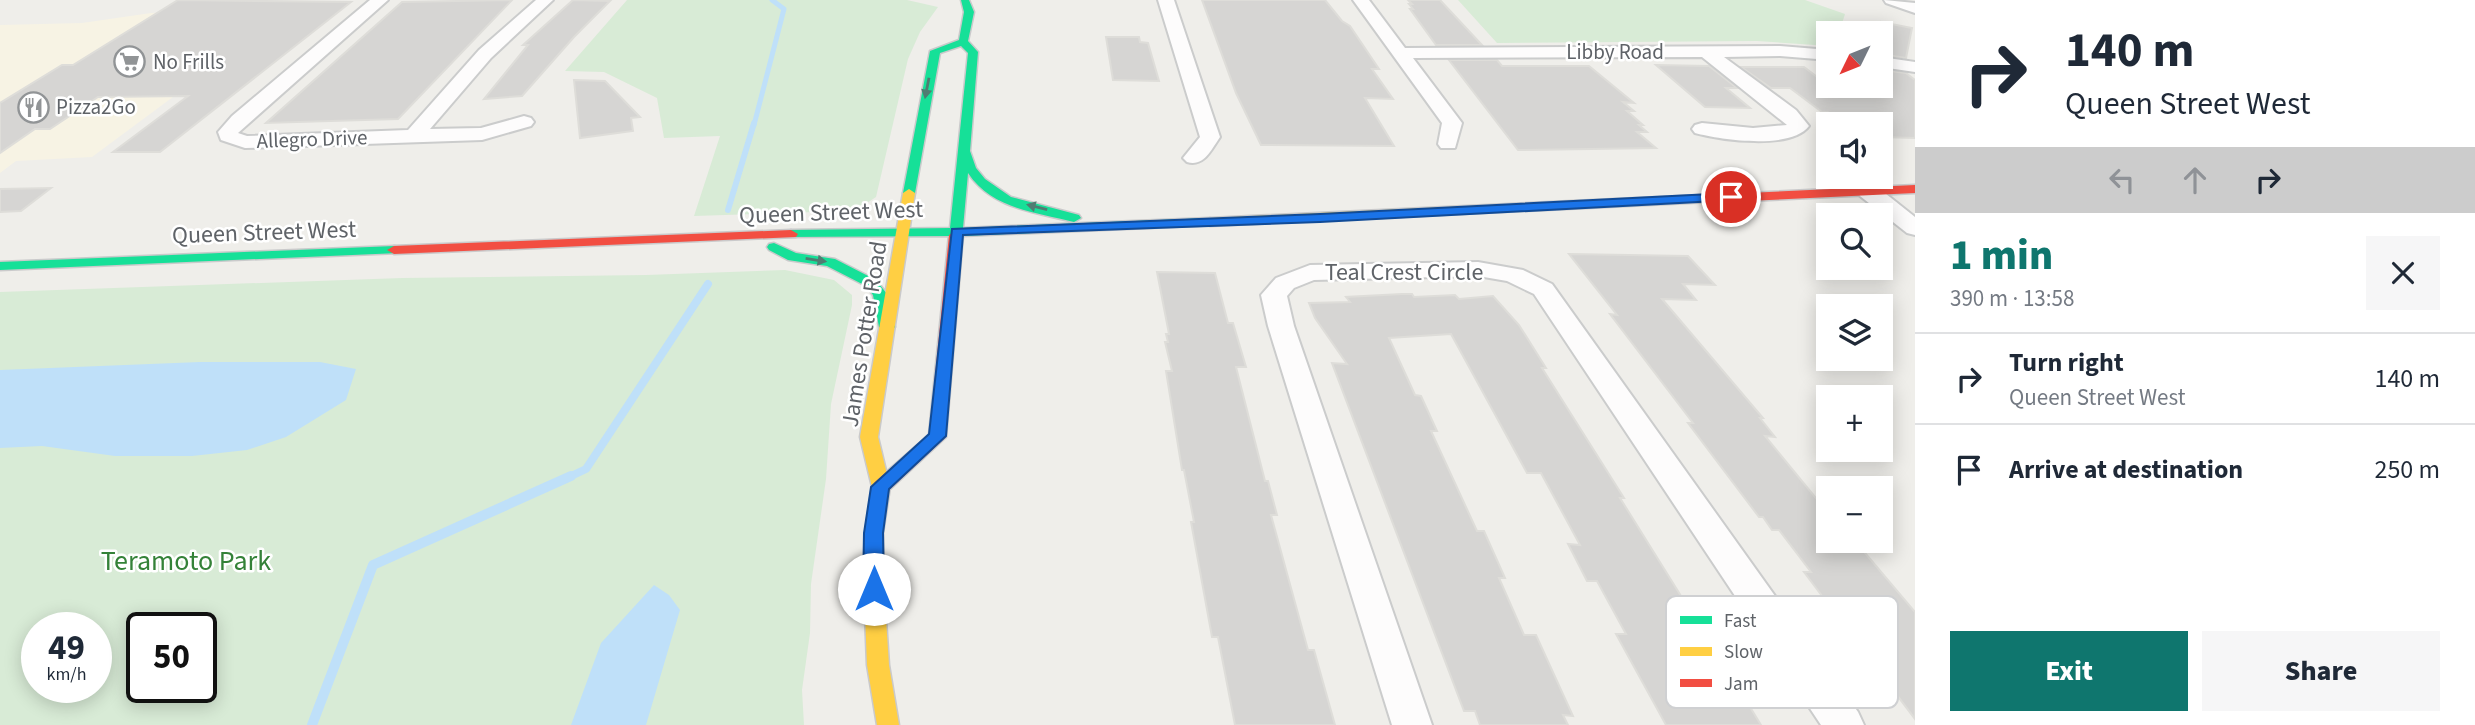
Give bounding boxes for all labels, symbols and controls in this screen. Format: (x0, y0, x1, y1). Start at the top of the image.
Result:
text: 140 m (2065, 16, 2194, 86)
north arrow (1816, 21, 1894, 98)
map controls (1816, 21, 1893, 553)
icon: right (1950, 28, 2041, 119)
street label: Libby Road (1566, 37, 1664, 67)
supermarket icon: No Frills (113, 45, 147, 79)
place label: No Frills (153, 47, 224, 77)
one-way arrow (921, 77, 932, 99)
text: Queen Street West (2065, 81, 2310, 127)
restaurant icon: Pizza2Go (16, 90, 50, 124)
place label: Pizza2Go (56, 92, 136, 122)
button: sound (1816, 112, 1893, 189)
street label: Allegro Drive (256, 122, 368, 156)
icon: left (2103, 161, 2141, 199)
icon: ahead (2176, 161, 2214, 199)
icon: right (2249, 161, 2287, 199)
pin (1701, 167, 1761, 227)
icon: arrive (1712, 178, 1750, 216)
street label: Queen Street West (738, 192, 924, 233)
one-way arrow (1026, 202, 1048, 213)
button: search (1816, 203, 1893, 280)
street label: Queen Street West (171, 212, 357, 253)
text: 1 min (1950, 226, 2053, 286)
button: close (2366, 236, 2440, 310)
street label: James Potter Road (833, 239, 896, 430)
one-way arrow (805, 255, 827, 266)
street label: Teal Crest Circle (1325, 255, 1483, 290)
text: 390 m · 13:58 (1950, 282, 2074, 315)
button: layers (1816, 294, 1893, 371)
text: Turn right (2009, 344, 2124, 381)
icon: right (1950, 360, 1988, 398)
text: 140 m (2374, 360, 2440, 397)
text: Queen Street West (2009, 381, 2185, 414)
button: + (1816, 385, 1893, 462)
icon: arrive (1950, 451, 1988, 489)
text: Arrive at destination (2009, 451, 2243, 488)
text: 250 m (2374, 451, 2440, 488)
button: − (1816, 476, 1893, 553)
park label: Teramoto Park (101, 541, 271, 581)
position arrow (837, 552, 911, 626)
legend (1666, 596, 1898, 708)
text: Fast (1724, 608, 1757, 635)
speed limit sign: 50 (126, 612, 217, 703)
text: 49 (48, 623, 85, 673)
button: Exit (1950, 631, 2188, 711)
button: Share (2202, 631, 2440, 711)
text: Slow (1724, 639, 1763, 666)
text: km/h (47, 662, 86, 687)
text: Jam (1724, 671, 1758, 698)

